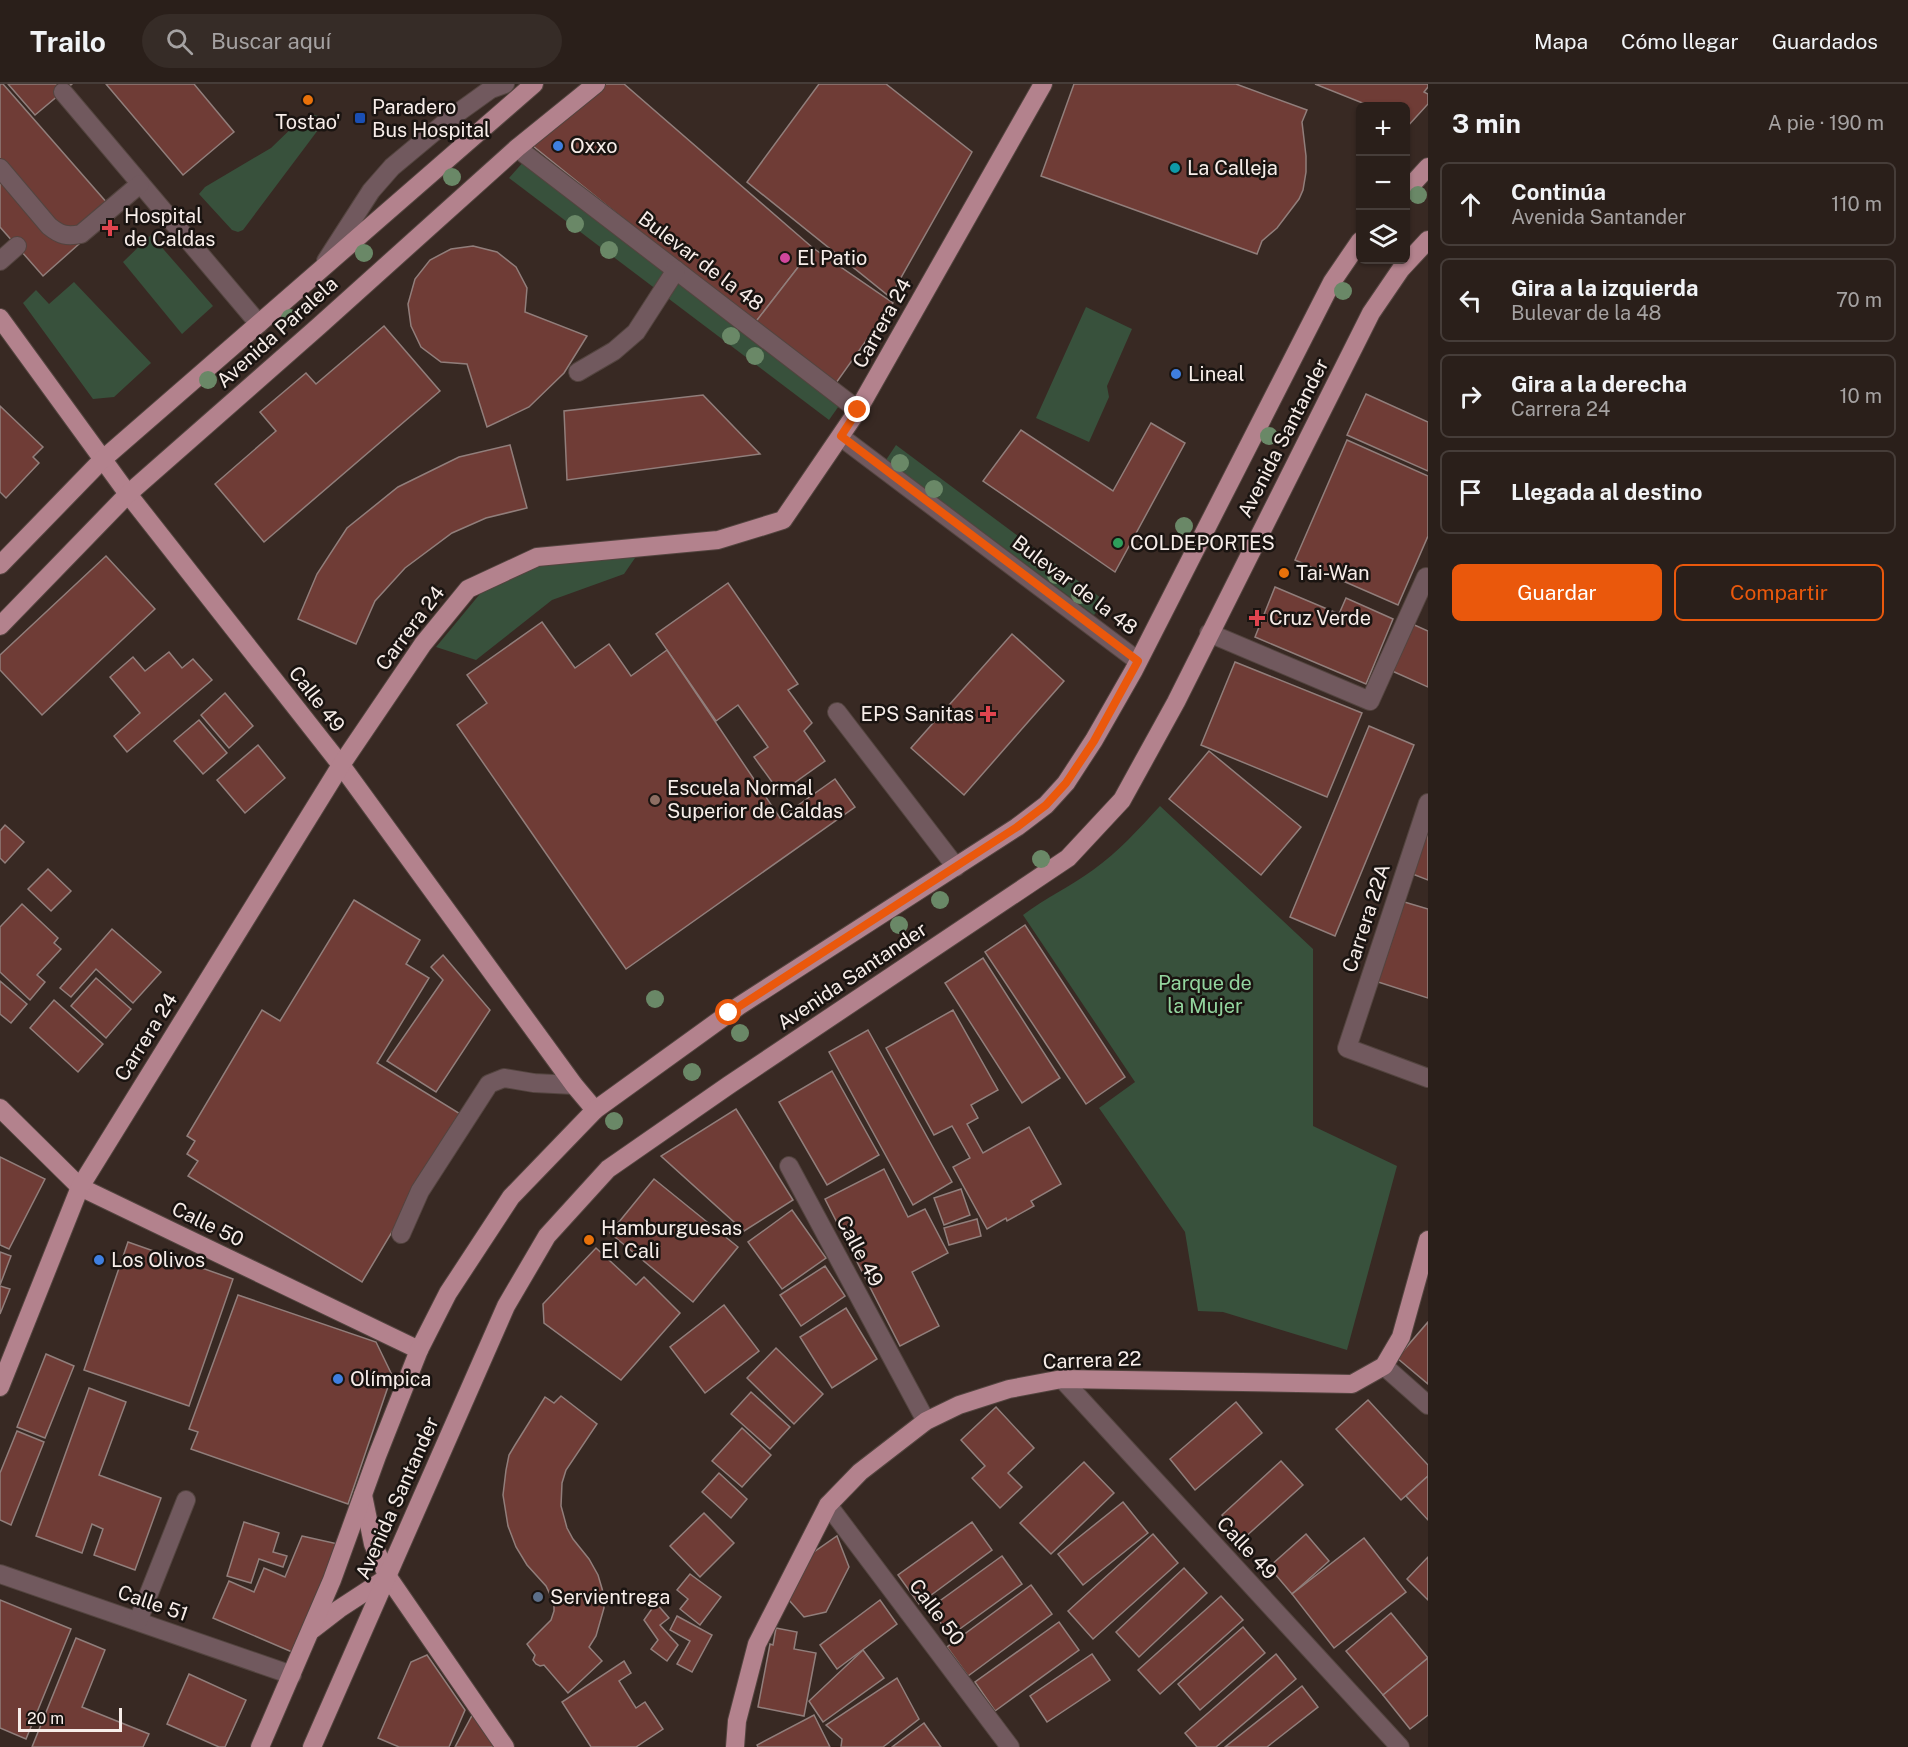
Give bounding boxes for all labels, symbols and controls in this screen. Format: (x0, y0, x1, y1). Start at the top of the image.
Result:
search box (142, 14, 562, 68)
text: Trailo (30, 25, 106, 58)
icon: search (163, 25, 196, 58)
text: Buscar aquí (211, 28, 331, 54)
text: Mapa (1534, 29, 1588, 54)
text: Cómo llegar (1621, 29, 1739, 54)
text: Guardados (1772, 29, 1878, 54)
marker: Tostao' (301, 93, 315, 107)
place label: Paradero Bus Hospital (372, 95, 490, 142)
map controls (1356, 102, 1410, 264)
button: + (1356, 102, 1410, 156)
text: 3 min (1452, 108, 1521, 139)
place label: Tostao' (275, 110, 341, 134)
marker: Paradero Bus Hospital (353, 111, 367, 125)
text: A pie · 190 m (1768, 111, 1884, 135)
place label: Oxxo (570, 134, 618, 158)
marker: Oxxo (551, 139, 565, 153)
place label: La Calleja (1187, 156, 1278, 180)
button: − (1356, 156, 1410, 210)
marker: La Calleja (1168, 161, 1182, 175)
text: Continúa (1511, 179, 1606, 205)
icon: ahead (1454, 188, 1487, 221)
text: 110 m (1831, 192, 1882, 216)
place label: Hospital de Caldas (124, 204, 215, 251)
text: Avenida Santander (1511, 205, 1686, 229)
street label: Bulevar de la 48 (634, 206, 768, 316)
button: layers (1356, 210, 1410, 264)
marker: Hospital de Caldas (101, 219, 119, 237)
place label: El Patio (797, 246, 867, 270)
marker: El Patio (778, 251, 792, 265)
street label: Avenida Paralela (212, 271, 342, 393)
street label: Carrera 24 (847, 274, 917, 372)
text: Gira a la izquierda (1511, 275, 1698, 301)
icon: left (1454, 284, 1487, 317)
text: 70 m (1836, 288, 1882, 312)
text: Bulevar de la 48 (1511, 301, 1662, 325)
street label: Avenida Santander (1232, 354, 1334, 522)
place label: Lineal (1188, 362, 1245, 386)
marker: Lineal (1169, 367, 1183, 381)
text: Gira a la derecha (1511, 371, 1687, 397)
icon: right (1454, 380, 1487, 413)
text: 10 m (1839, 384, 1882, 408)
route end (844, 396, 870, 422)
text: Carrera 24 (1511, 397, 1610, 421)
icon: arrive (1454, 476, 1487, 509)
text: Llegada al destino (1511, 479, 1702, 505)
street label: Bulevar de la 48 (1008, 530, 1142, 640)
place label: COLDEPORTES (1130, 531, 1275, 555)
marker: COLDEPORTES (1111, 536, 1125, 550)
place label: Tai-Wan (1296, 561, 1369, 585)
button: Guardar (1452, 564, 1662, 621)
button: Compartir (1674, 564, 1884, 621)
marker: Tai-Wan (1277, 566, 1291, 580)
street label: Carrera 24 (371, 581, 449, 675)
place label: Cruz Verde (1269, 606, 1371, 630)
marker: Cruz Verde (1250, 611, 1264, 625)
street label: Calle 49 (284, 661, 350, 737)
place label: EPS Sanitas (861, 702, 974, 726)
marker: EPS Sanitas (979, 705, 997, 723)
place label: Escuela Normal Superior de Caldas (667, 776, 843, 823)
marker: Escuela Normal Superior de Caldas (648, 793, 662, 807)
street label: Carrera 22A (1337, 861, 1395, 975)
street label: Avenida Santander (773, 917, 932, 1035)
park label: Parque de la Mujer (1158, 971, 1252, 1018)
street label: Carrera 24 (109, 989, 183, 1085)
route start (715, 999, 741, 1025)
street label: Calle 50 (168, 1196, 248, 1252)
street label: Calle 49 (831, 1211, 889, 1291)
place label: Hamburguesas El Cali (601, 1216, 742, 1263)
marker: Hamburguesas El Cali (582, 1233, 596, 1247)
place label: Los Olivos (111, 1248, 205, 1272)
marker: Los Olivos (92, 1253, 106, 1267)
street label: Carrera 22 (1042, 1346, 1142, 1374)
place label: Olímpica (350, 1367, 431, 1391)
marker: Olímpica (331, 1372, 345, 1386)
street label: Avenida Santander (350, 1413, 444, 1583)
street label: Calle 49 (1212, 1512, 1282, 1584)
street label: Calle 50 (904, 1574, 970, 1650)
street label: Calle 51 (115, 1580, 191, 1626)
place label: Servientrega (550, 1585, 670, 1609)
marker: Servientrega (531, 1590, 545, 1604)
scale bar (18, 1705, 122, 1732)
text: 20 m (27, 1709, 64, 1728)

